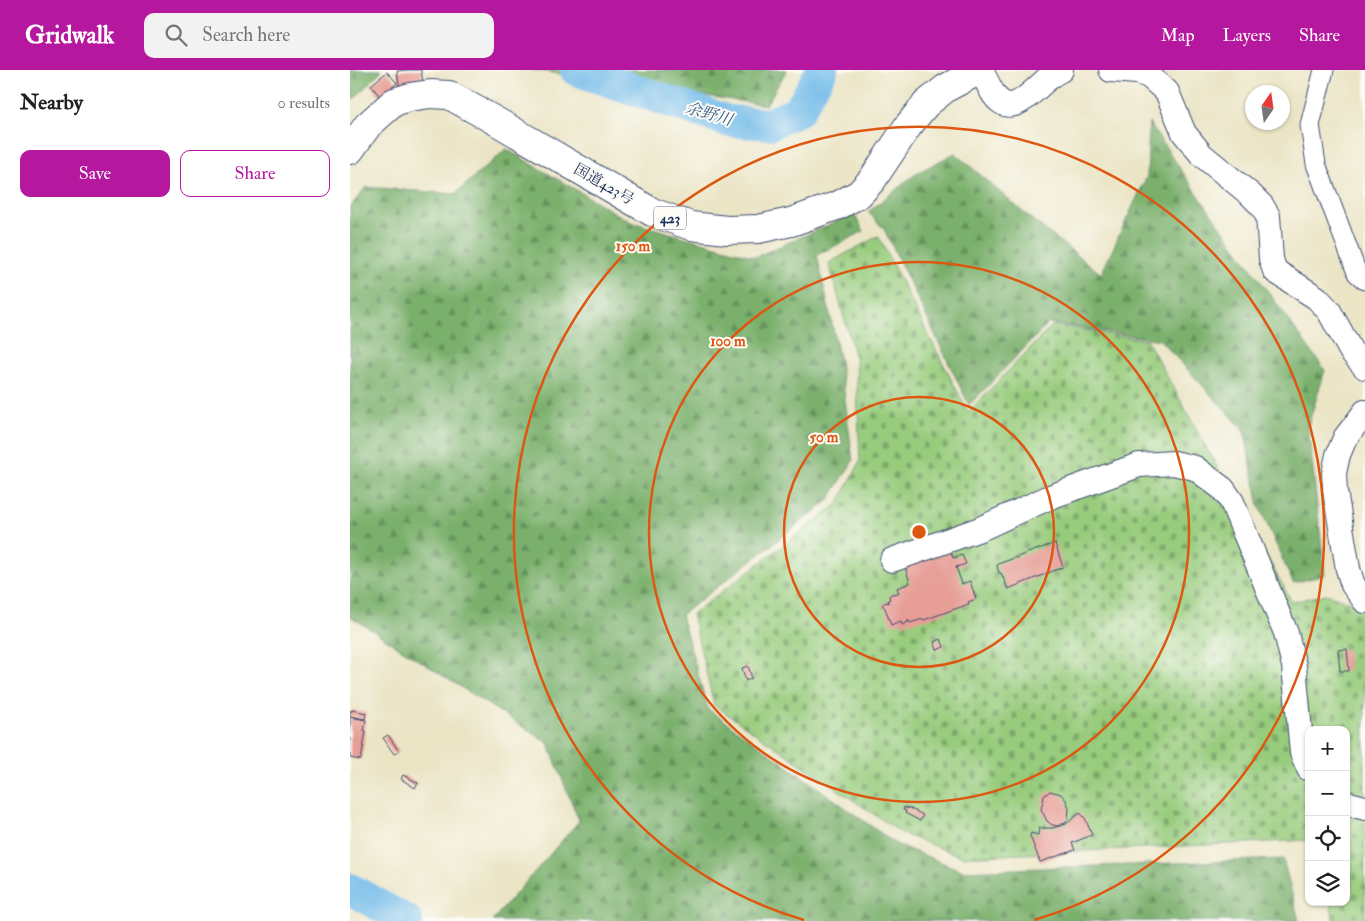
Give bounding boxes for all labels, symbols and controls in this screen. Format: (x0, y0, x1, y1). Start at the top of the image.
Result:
search box (144, 13, 494, 58)
text: Gridwalk (25, 20, 114, 51)
icon: search (162, 21, 190, 49)
text: Search here (202, 23, 290, 47)
text: Map (1161, 24, 1195, 47)
text: Layers (1223, 24, 1271, 47)
text: Share (1299, 24, 1340, 47)
north arrow (1245, 85, 1290, 130)
text: Nearby (20, 89, 83, 116)
text: 0 results (277, 93, 330, 113)
water label: 余野川 (683, 98, 736, 131)
button: Save (20, 150, 170, 197)
button: Share (180, 150, 330, 197)
street label: 国道423号 (570, 160, 637, 209)
road number: 423 (654, 206, 686, 230)
text: 150 m (616, 237, 650, 256)
text: 100 m (710, 332, 746, 351)
text: 50 m (810, 428, 839, 447)
centre of rings (910, 523, 928, 541)
map controls (1305, 726, 1350, 906)
button: + (1305, 726, 1350, 771)
button: − (1305, 771, 1350, 816)
button: locate (1305, 816, 1350, 861)
button: layers (1305, 861, 1350, 906)

